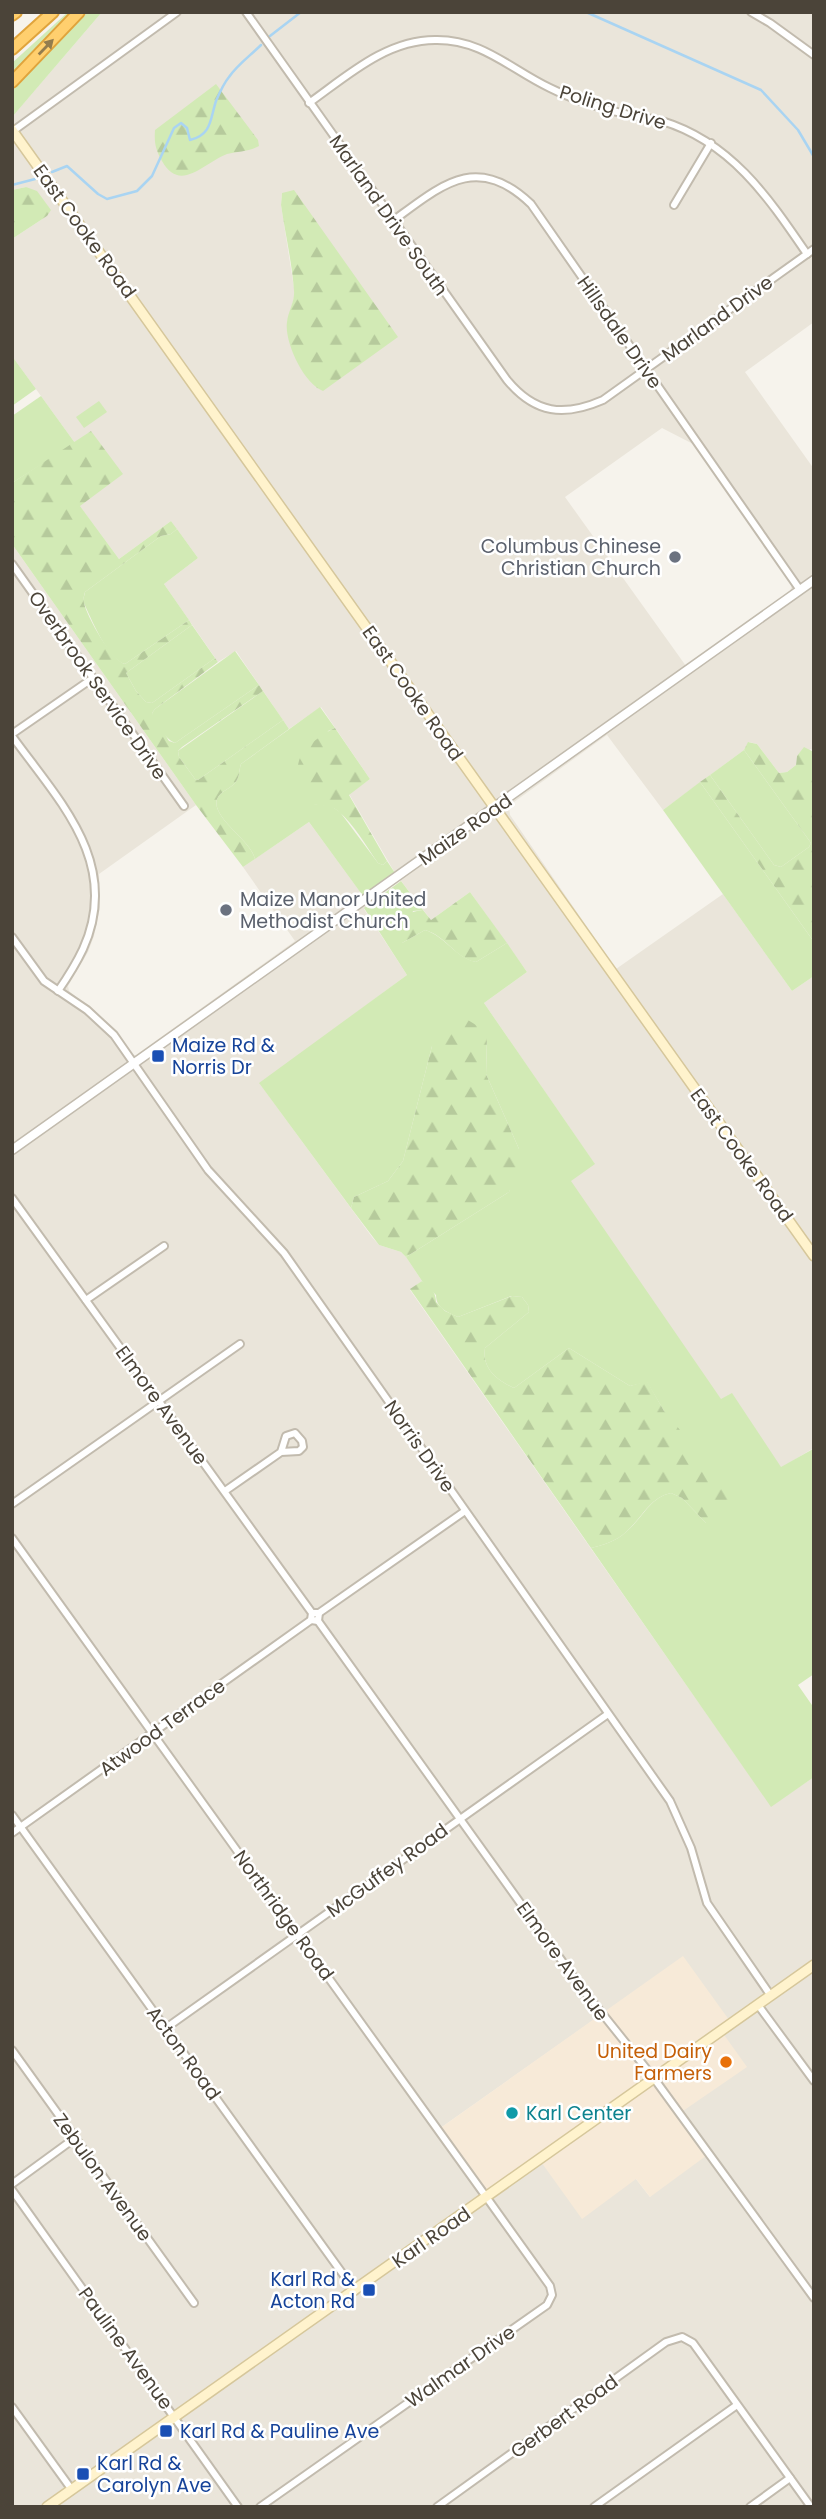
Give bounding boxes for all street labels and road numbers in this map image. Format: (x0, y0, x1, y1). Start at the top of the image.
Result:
street label: Poling Drive (556, 78, 670, 137)
street label: Marland Drive South (323, 129, 454, 301)
street label: East Cooke Road (27, 159, 142, 304)
street label: Marland Drive (656, 269, 778, 368)
street label: Hillsdale Drive (571, 271, 668, 394)
street label: Overbrook Service Drive (22, 585, 173, 785)
street label: East Cooke Road (356, 620, 469, 766)
street label: Maize Road (413, 787, 518, 872)
street label: East Cooke Road (684, 1083, 799, 1228)
street label: Elmore Avenue (109, 1340, 214, 1470)
street label: Norris Drive (378, 1395, 461, 1498)
street label: Atwood Terrace (94, 1672, 231, 1782)
street label: McGuffey Road (321, 1817, 454, 1924)
street label: Northridge Road (227, 1845, 340, 1986)
street label: Elmore Avenue (510, 1896, 615, 2026)
street label: Acton Road (140, 2001, 227, 2106)
street label: Zebulon Avenue (47, 2108, 158, 2247)
street label: Karl Road (386, 2200, 476, 2274)
street label: Pauline Avenue (72, 2281, 179, 2415)
street label: Walmar Drive (400, 2319, 521, 2414)
street label: Gerbert Road (505, 2368, 624, 2465)

